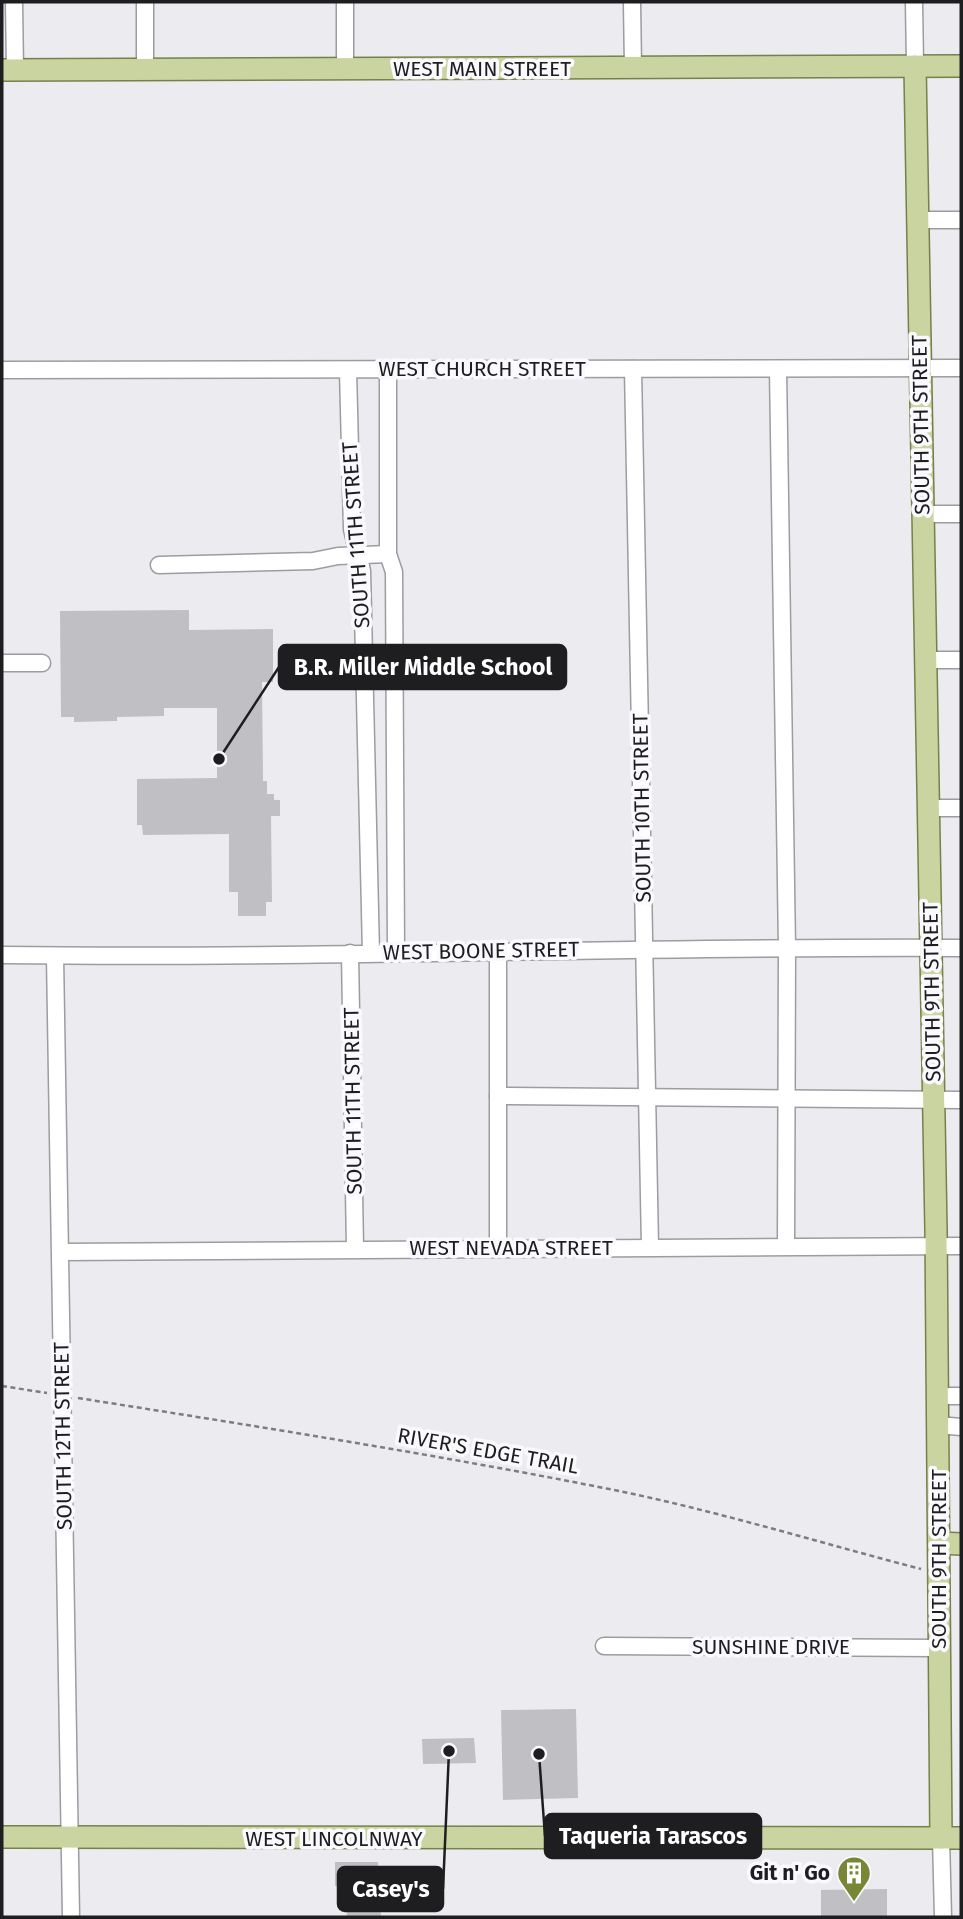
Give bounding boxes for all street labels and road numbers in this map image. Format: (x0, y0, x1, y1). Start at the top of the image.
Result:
street label: WEST MAIN STREET (393, 56, 571, 82)
street label: SOUTH 9TH STREET (906, 335, 936, 515)
street label: WEST CHURCH STREET (378, 356, 586, 382)
street label: SOUTH 11TH STREET (336, 441, 375, 629)
street label: SOUTH 10TH STREET (627, 713, 657, 903)
street label: SOUTH 9TH STREET (917, 902, 947, 1082)
street label: WEST BOONE STREET (382, 936, 580, 966)
street label: SOUTH 11TH STREET (338, 1007, 368, 1195)
street label: WEST NEVADA STREET (409, 1235, 613, 1261)
street label: SOUTH 12TH STREET (48, 1342, 78, 1530)
street label: RIVER'S EDGE TRAIL (396, 1422, 581, 1480)
street label: SOUTH 9TH STREET (926, 1469, 952, 1649)
street label: SUNSHINE DRIVE (692, 1634, 850, 1660)
street label: WEST LINCOLNWAY (245, 1826, 423, 1852)

